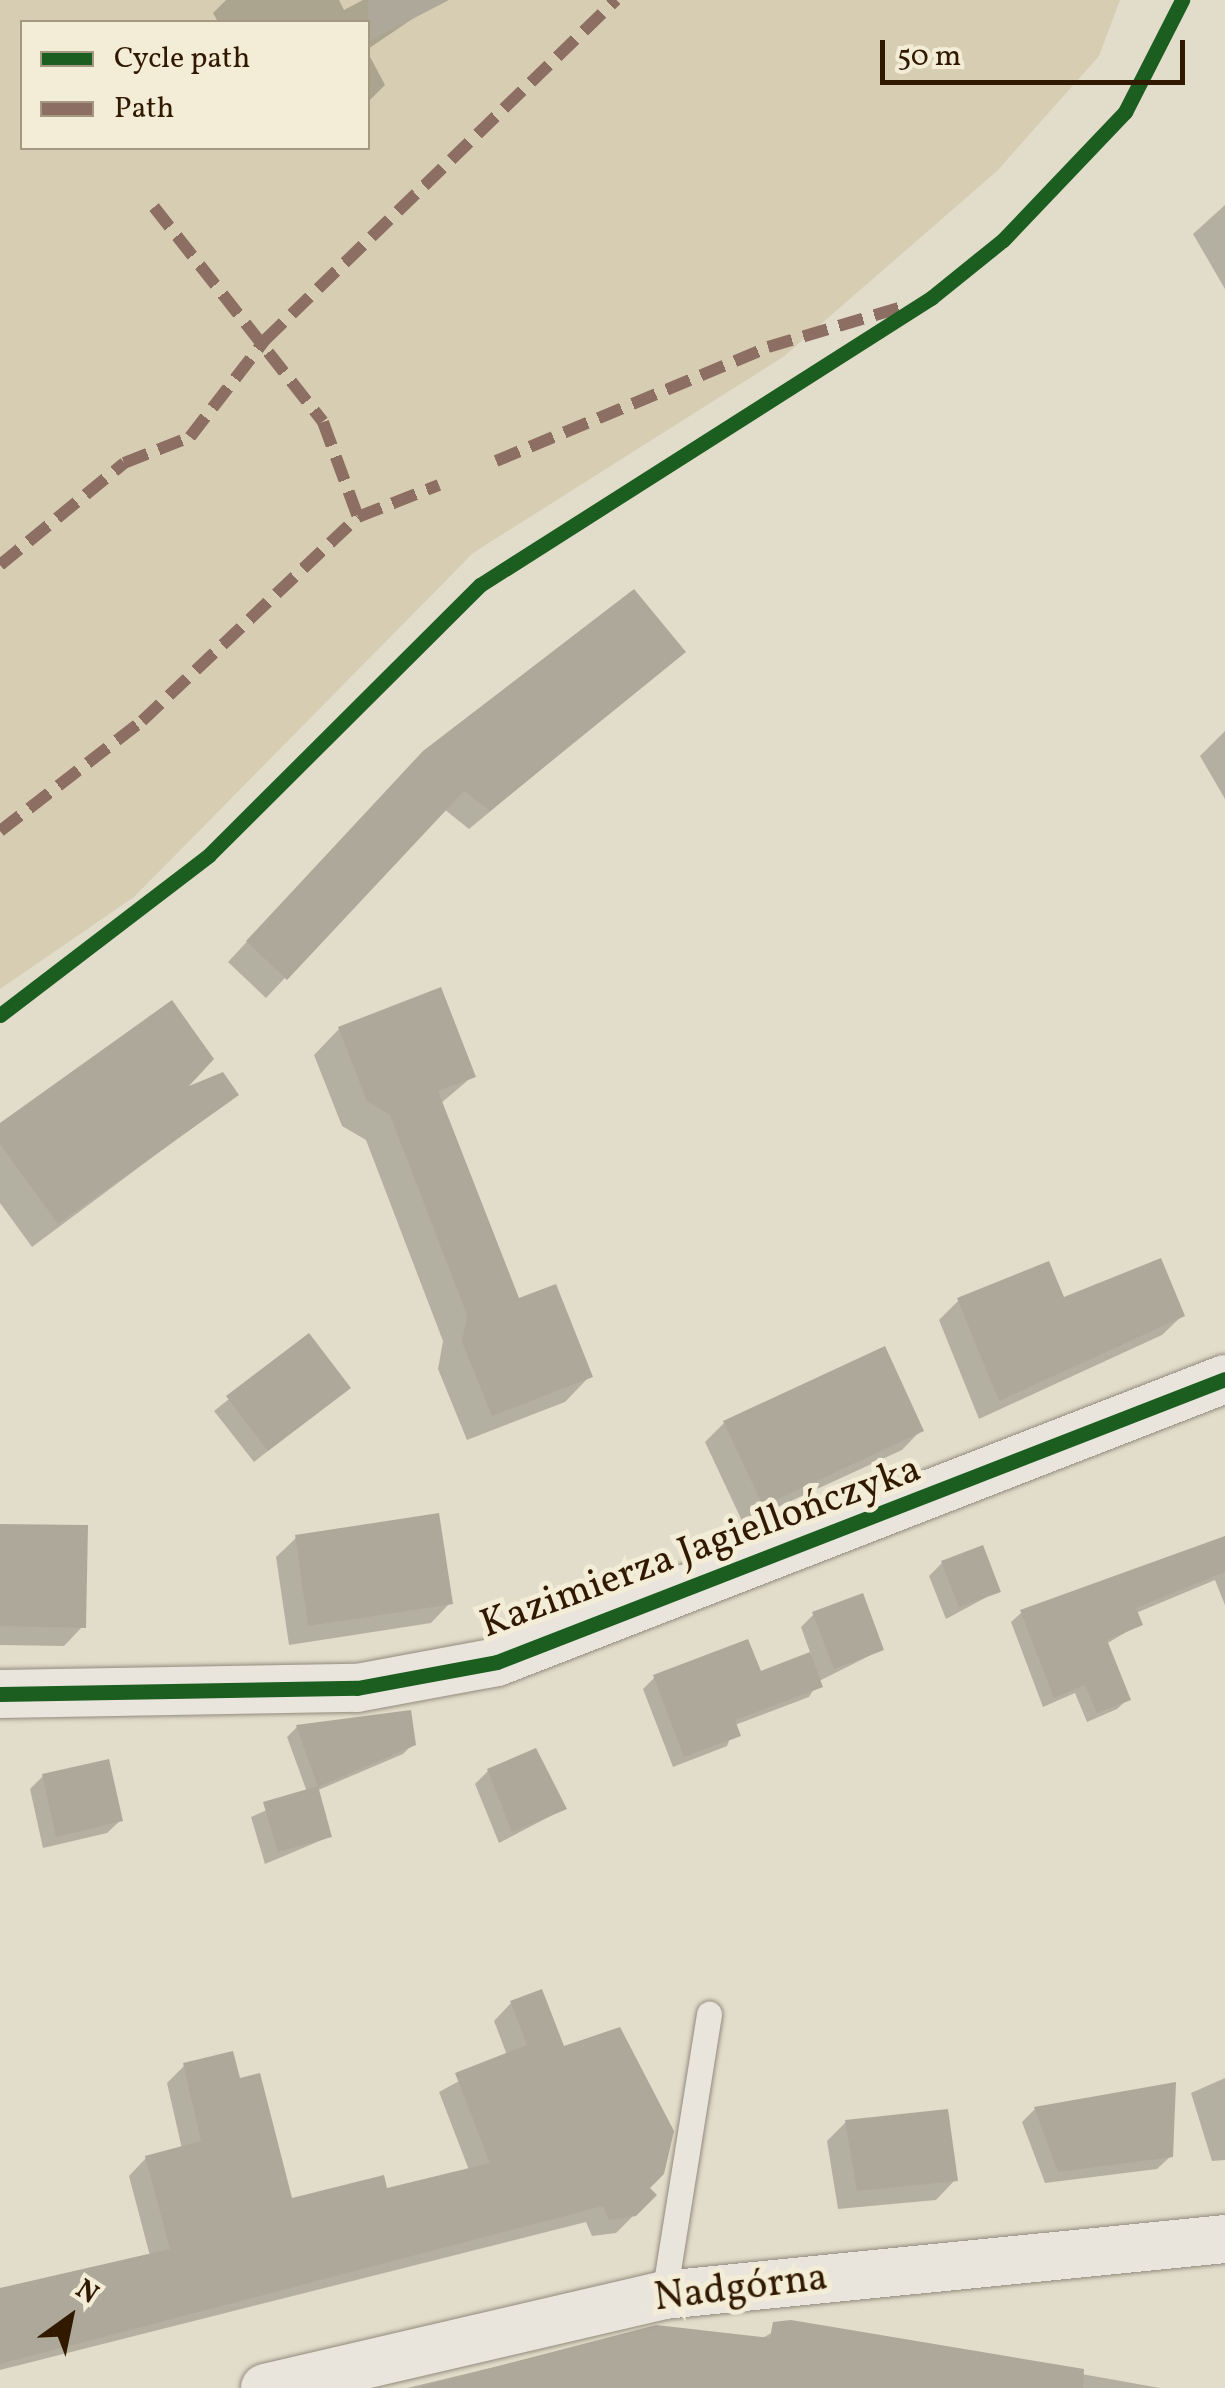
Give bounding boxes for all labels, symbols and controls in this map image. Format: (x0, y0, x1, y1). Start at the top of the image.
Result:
legend (20, 20, 370, 150)
scale bar (885, 20, 1190, 82)
text: 50 m (897, 36, 961, 78)
text: Cycle path (114, 38, 250, 80)
text: Path (114, 88, 174, 130)
street label: Kazimierza Jagiellończyka (474, 1446, 928, 1650)
street label: Nadgórna (652, 2255, 830, 2323)
north arrow (20, 2268, 120, 2368)
text: N (67, 2271, 106, 2314)

